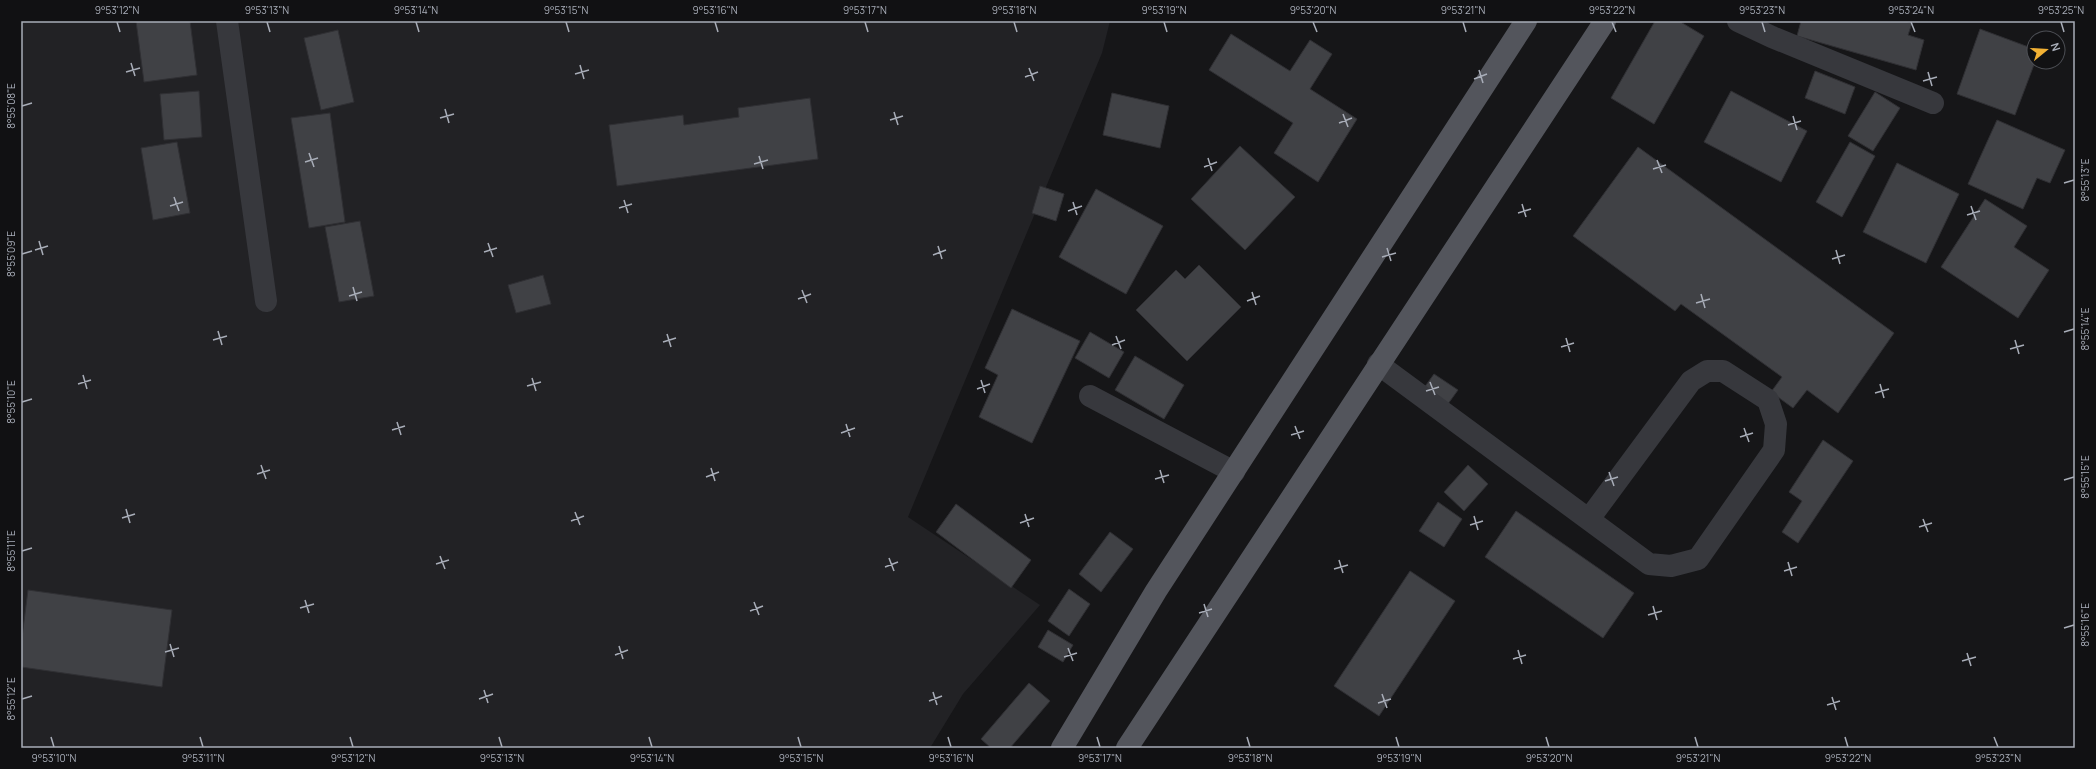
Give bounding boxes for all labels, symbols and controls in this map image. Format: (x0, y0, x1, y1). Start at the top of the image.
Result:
text: 9°53'12"N (95, 3, 139, 17)
text: 9°53'13"N (245, 3, 289, 17)
text: 9°53'14"N (394, 3, 438, 17)
text: 9°53'15"N (544, 3, 588, 17)
text: 9°53'16"N (692, 3, 738, 17)
text: 9°53'17"N (843, 3, 887, 17)
text: 9°53'18"N (992, 3, 1036, 17)
text: 9°53'19"N (1141, 3, 1187, 17)
text: 9°53'20"N (1290, 3, 1337, 17)
text: 9°53'21"N (1441, 3, 1485, 17)
text: 9°53'22"N (1589, 3, 1635, 17)
text: 9°53'23"N (1739, 3, 1785, 17)
text: 9°53'24"N (1888, 3, 1934, 17)
text: 9°53'25"N (2038, 3, 2084, 17)
north arrow (2026, 30, 2066, 70)
text: N (2048, 41, 2064, 53)
text: 8°55'08"E (4, 83, 18, 129)
text: 8°55'13"E (2078, 158, 2092, 202)
text: 8°55'09"E (4, 231, 18, 277)
text: 8°55'14"E (2078, 307, 2092, 351)
text: 8°55'10"E (4, 380, 18, 424)
text: 8°55'15"E (2078, 455, 2092, 499)
text: 8°55'11"E (4, 530, 18, 572)
text: 8°55'16"E (2078, 603, 2092, 647)
text: 8°55'12"E (4, 677, 18, 721)
text: 9°53'10"N (32, 751, 77, 765)
text: 9°53'11"N (182, 751, 225, 765)
text: 9°53'12"N (331, 751, 375, 765)
text: 9°53'13"N (480, 751, 524, 765)
text: 9°53'14"N (630, 751, 674, 765)
text: 9°53'15"N (779, 751, 823, 765)
text: 9°53'16"N (928, 751, 974, 765)
text: 9°53'17"N (1078, 751, 1122, 765)
text: 9°53'18"N (1228, 751, 1272, 765)
text: 9°53'19"N (1376, 751, 1422, 765)
text: 9°53'20"N (1526, 751, 1573, 765)
text: 9°53'21"N (1676, 751, 1720, 765)
text: 9°53'22"N (1825, 751, 1871, 765)
text: 9°53'23"N (1975, 751, 2021, 765)

